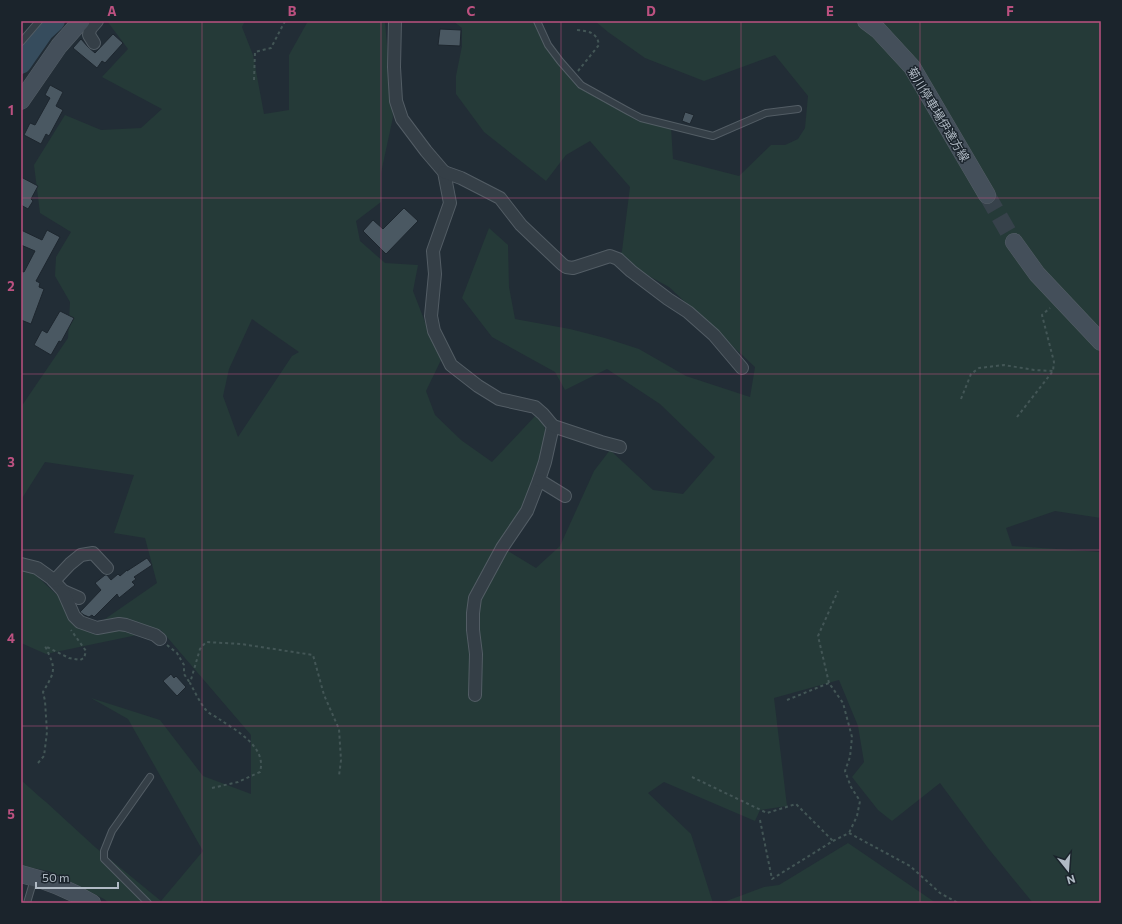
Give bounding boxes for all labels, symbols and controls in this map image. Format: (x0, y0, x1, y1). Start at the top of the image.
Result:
text: A (107, 3, 117, 19)
text: B (288, 3, 297, 19)
text: C (467, 3, 476, 19)
text: D (646, 3, 656, 19)
text: E (826, 3, 834, 19)
text: F (1006, 3, 1014, 19)
street label: 菊川停車場伊達方線 (905, 64, 973, 164)
text: 1 (8, 102, 14, 118)
text: 2 (7, 278, 15, 294)
text: 3 (7, 454, 15, 470)
text: 4 (7, 630, 15, 646)
text: 5 (7, 806, 15, 822)
north arrow (1048, 850, 1088, 890)
scale bar (36, 864, 118, 890)
text: 50 m (42, 870, 70, 884)
text: N (1065, 873, 1077, 887)

